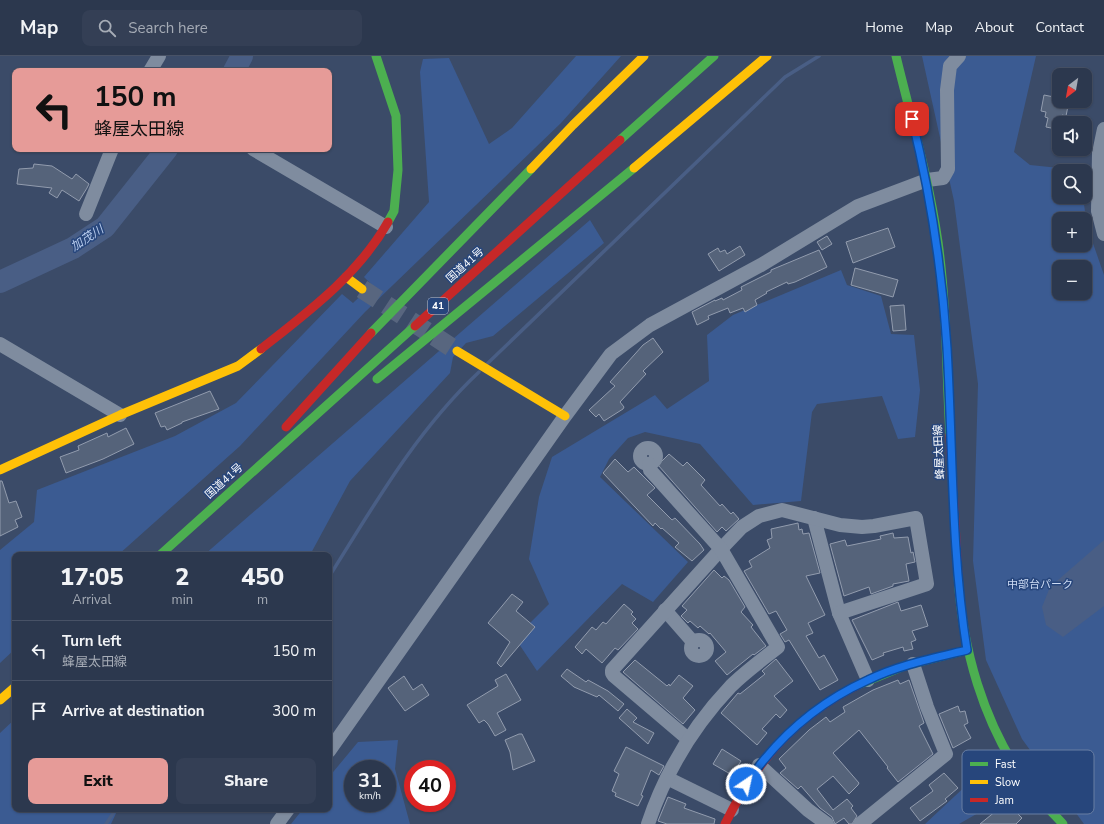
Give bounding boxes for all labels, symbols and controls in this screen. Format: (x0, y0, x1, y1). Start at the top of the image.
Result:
search box (82, 10, 362, 46)
text: Map (20, 15, 58, 41)
icon: search (96, 17, 118, 39)
text: Search here (128, 18, 208, 38)
text: Home (865, 18, 903, 37)
text: Map (925, 18, 953, 37)
text: About (975, 18, 1014, 37)
text: Contact (1036, 18, 1084, 37)
north arrow (1052, 68, 1092, 108)
map controls (1052, 68, 1092, 300)
text: 150 m (94, 78, 177, 116)
icon: left (28, 84, 80, 136)
pin (895, 102, 929, 136)
icon: arrive (901, 108, 923, 130)
button: sound (1052, 116, 1092, 156)
text: 蜂屋太田線 (94, 117, 184, 141)
button: search (1052, 164, 1092, 204)
button: + (1052, 212, 1092, 252)
water label: 加茂川 (68, 220, 108, 255)
street label: 国道41号 (443, 244, 487, 286)
button: − (1052, 260, 1092, 300)
road number: 41 (428, 298, 448, 314)
street label: 蜂屋太田線 (930, 424, 948, 480)
street label: 国道41号 (202, 460, 246, 502)
text: 17:05 (60, 561, 124, 593)
text: 2 (175, 561, 190, 593)
text: 450 (241, 561, 284, 593)
park label: 中部台パーク (1007, 577, 1073, 592)
text: Arrival (72, 591, 111, 609)
text: min (172, 591, 193, 609)
text: m (257, 591, 268, 609)
text: Turn left (62, 631, 121, 651)
icon: left (28, 640, 50, 662)
text: 150 m (272, 641, 316, 661)
text: 蜂屋太田線 (62, 653, 127, 671)
icon: arrive (28, 700, 50, 722)
text: Arrive at destination (62, 701, 205, 721)
text: 300 m (272, 701, 316, 721)
legend (962, 750, 1094, 814)
text: Fast (995, 757, 1016, 772)
button: Exit (28, 758, 168, 804)
button: Share (176, 758, 316, 804)
speed limit sign: 40 (404, 760, 456, 812)
position arrow (725, 763, 767, 805)
text: 31 (358, 767, 382, 794)
text: Slow (995, 775, 1020, 790)
text: km/h (359, 789, 381, 803)
text: Jam (994, 793, 1014, 808)

